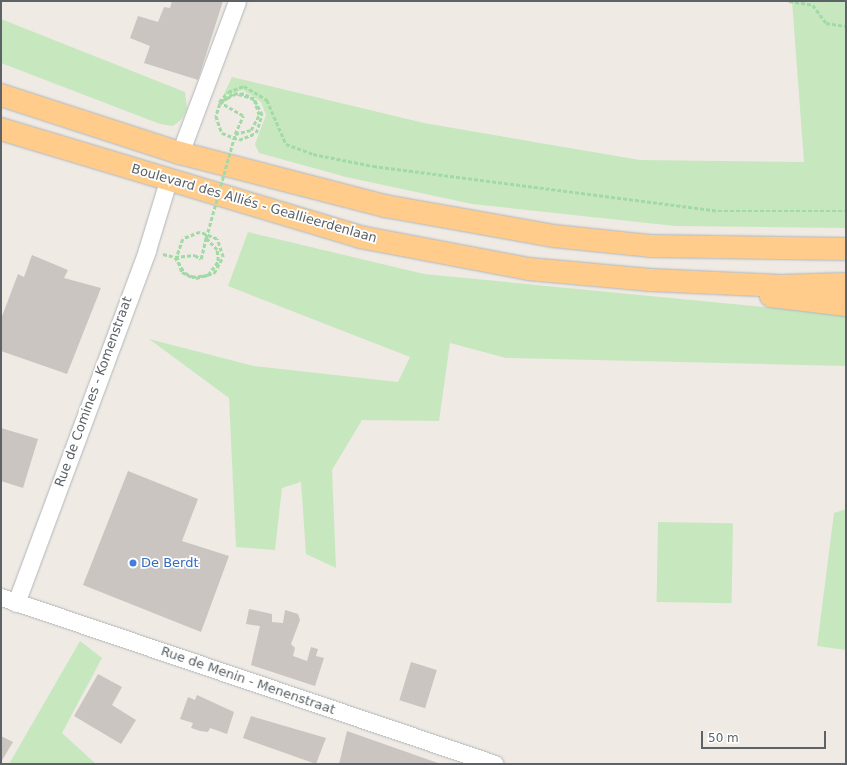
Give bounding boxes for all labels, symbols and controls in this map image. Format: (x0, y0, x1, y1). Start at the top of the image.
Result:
street label: Boulevard des Alliés - Geallieerdenlaan (129, 161, 379, 247)
street label: Rue de Comines - Komenstraat (52, 295, 136, 489)
place label: De Berdt (141, 555, 199, 571)
marker: De Berdt (128, 558, 138, 568)
street label: Rue de Menin - Menenstraat (159, 644, 337, 718)
scale bar (703, 723, 828, 749)
text: 50 m (708, 731, 739, 745)

